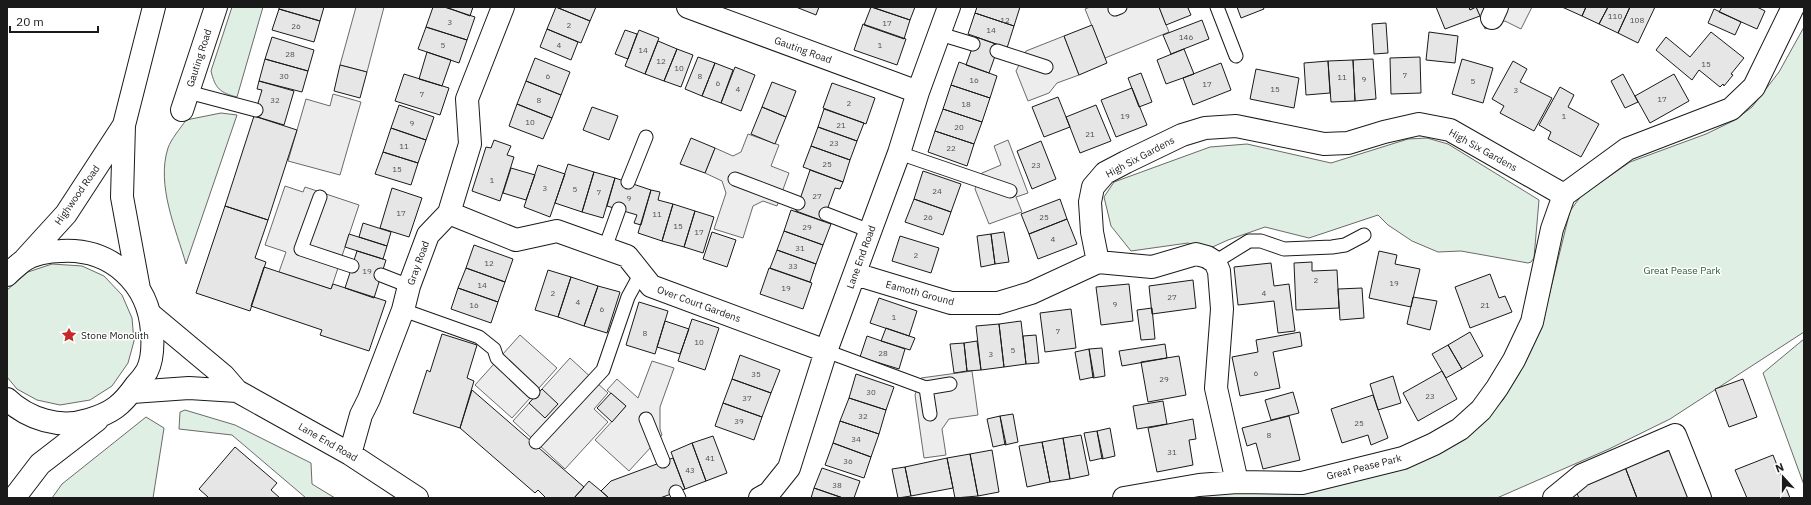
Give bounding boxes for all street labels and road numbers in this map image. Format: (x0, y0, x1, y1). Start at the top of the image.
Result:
street label: Gauting Road (184, 27, 214, 89)
street label: Gauting Road (772, 34, 834, 66)
street label: High Six Gardens (1446, 126, 1520, 174)
street label: High Six Gardens (1103, 133, 1177, 181)
street label: Highwood Road (51, 162, 103, 228)
street label: Lane End Road (844, 224, 878, 290)
street label: Gray Road (404, 239, 432, 287)
street label: Eamoth Ground (884, 278, 956, 308)
street label: Over Court Gardens (655, 283, 743, 325)
street label: Lane End Road (296, 420, 360, 464)
street label: Great Pease Park (1325, 451, 1404, 483)

